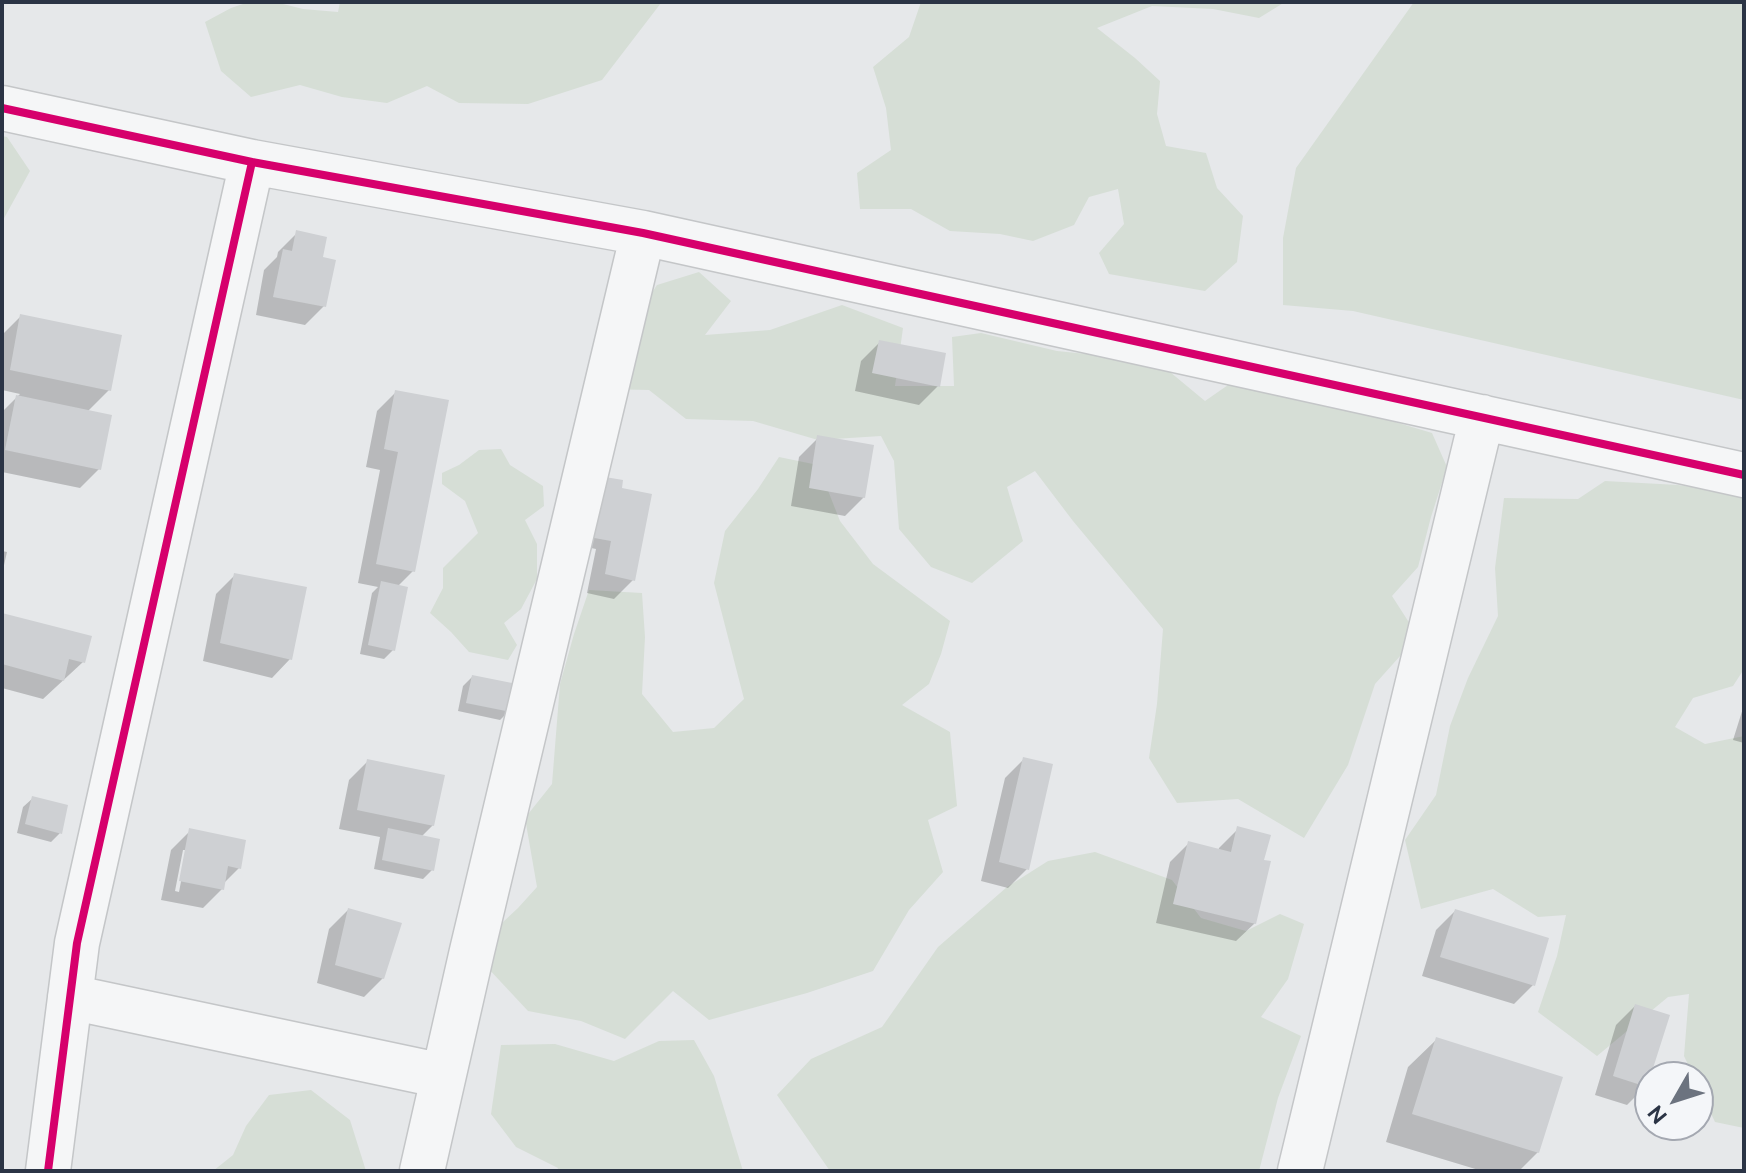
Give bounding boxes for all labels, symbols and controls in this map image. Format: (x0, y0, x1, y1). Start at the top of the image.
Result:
north arrow (1634, 1061, 1714, 1141)
text: N (1642, 1101, 1671, 1129)

